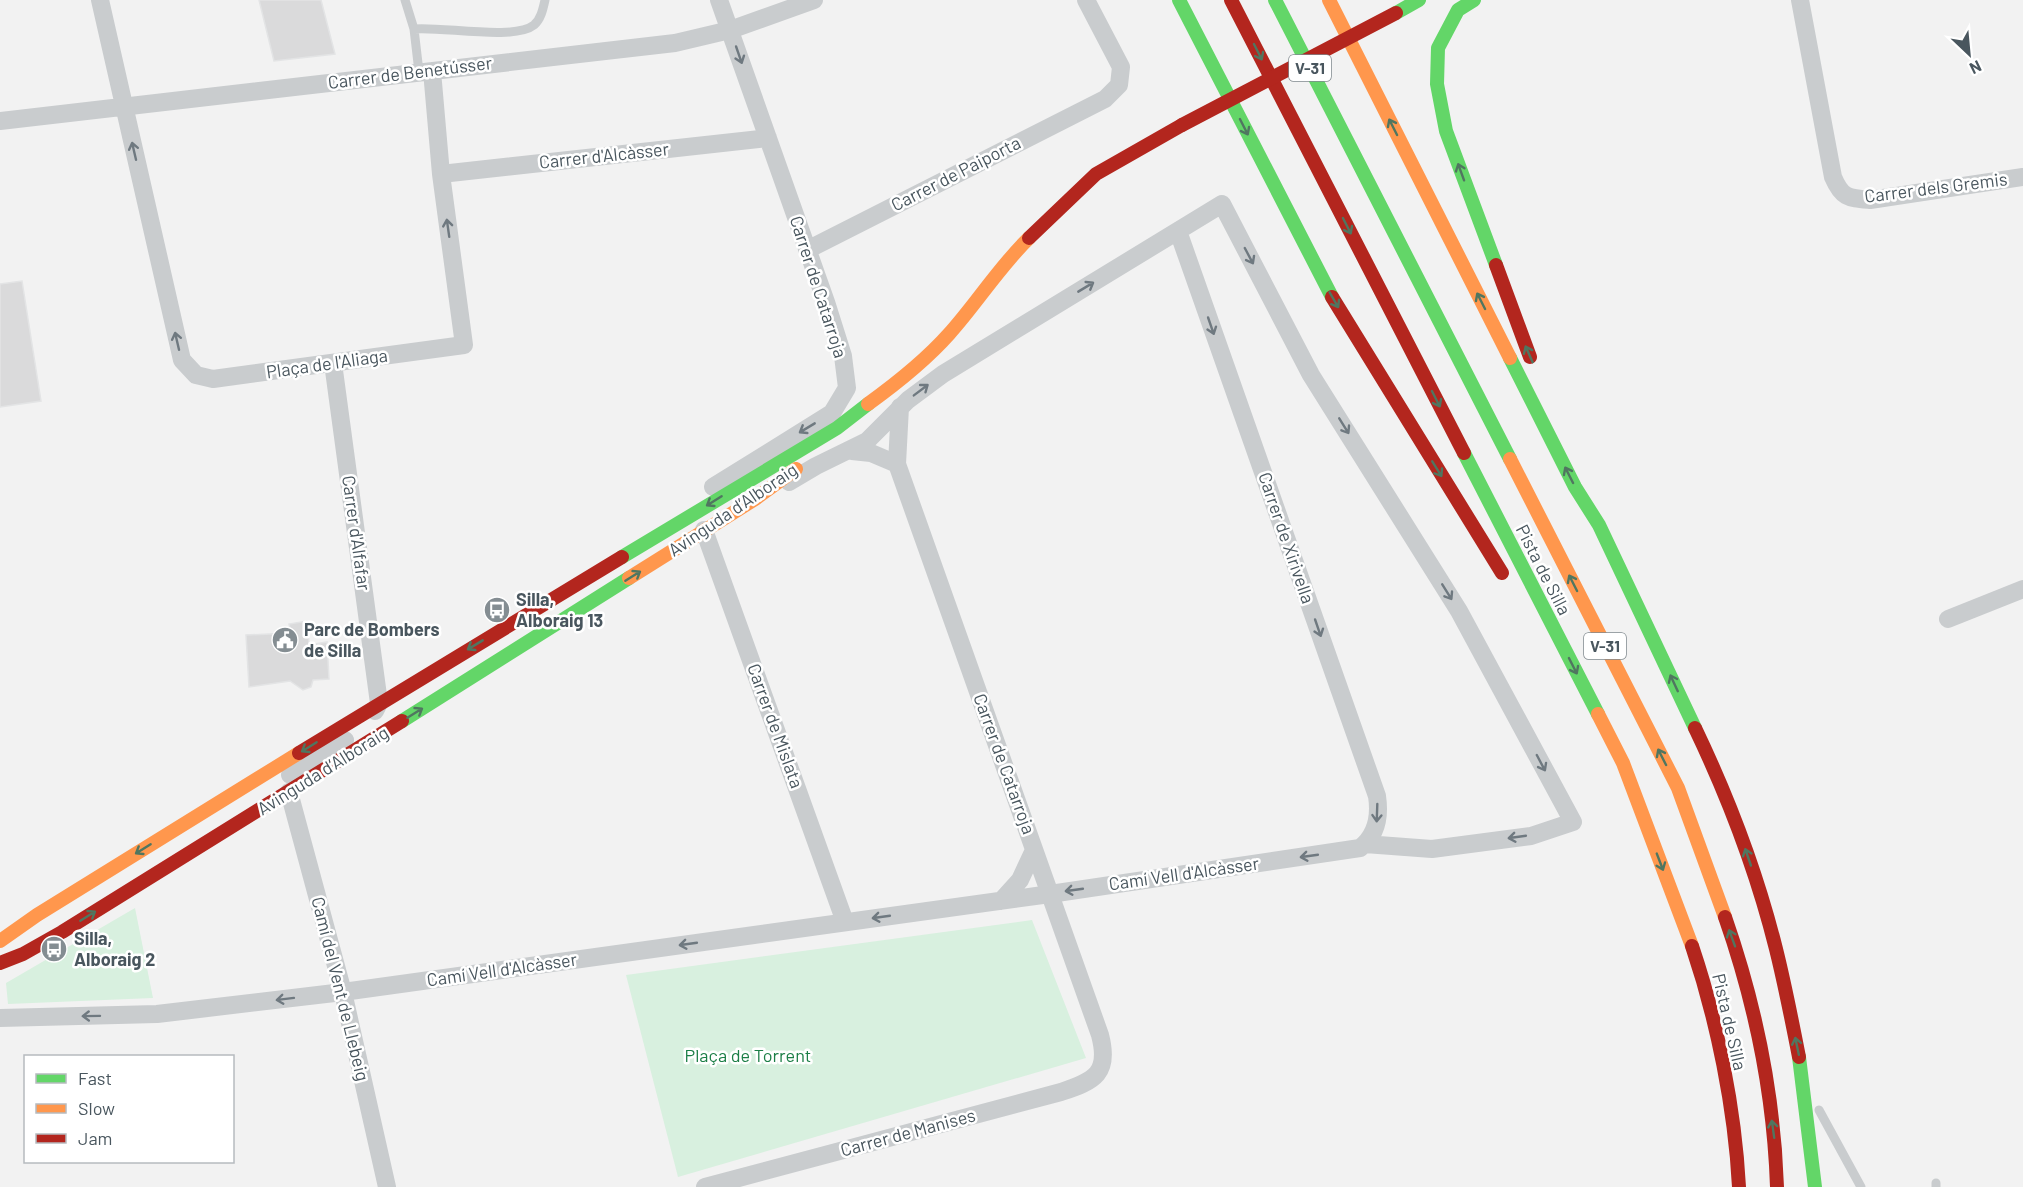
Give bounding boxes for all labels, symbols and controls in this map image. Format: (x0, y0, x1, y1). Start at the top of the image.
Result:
north arrow (1939, 24, 1999, 84)
one-way arrow (1252, 43, 1264, 61)
one-way arrow (734, 45, 745, 64)
street label: Carrer de Benetússer (327, 51, 494, 93)
road number: V-31 (1289, 55, 1331, 81)
text: N (1967, 57, 1985, 79)
one-way arrow (1239, 117, 1251, 135)
one-way arrow (1386, 118, 1398, 136)
street label: Carrer de Paiporta (887, 131, 1024, 215)
street label: Carrer d'Alcàsser (538, 137, 670, 173)
one-way arrow (127, 142, 139, 161)
one-way arrow (1455, 163, 1466, 181)
street label: Carrer dels Gremis (1863, 167, 2009, 207)
street label: Carrer de Catarroja (786, 213, 852, 360)
one-way arrow (1341, 216, 1353, 234)
one-way arrow (443, 219, 454, 238)
one-way arrow (1244, 247, 1255, 265)
one-way arrow (1077, 280, 1094, 292)
one-way arrow (1328, 291, 1340, 308)
one-way arrow (1474, 292, 1486, 310)
one-way arrow (1206, 316, 1217, 334)
one-way arrow (171, 332, 183, 351)
street label: Plaça de l'Aliaga (265, 344, 389, 382)
one-way arrow (1523, 346, 1534, 364)
one-way arrow (912, 384, 928, 397)
one-way arrow (1430, 390, 1442, 408)
one-way arrow (1337, 418, 1350, 435)
one-way arrow (799, 423, 816, 435)
street label: Avinguda d’Alboraig (664, 458, 801, 561)
one-way arrow (1432, 460, 1444, 477)
one-way arrow (1562, 466, 1574, 484)
street label: Carrer de Xirivella (1254, 469, 1320, 606)
street label: Carrer d'Alfafar (338, 474, 376, 592)
one-way arrow (706, 495, 723, 507)
street label: Pista de Silla (1512, 521, 1576, 619)
one-way arrow (624, 570, 641, 582)
one-way arrow (1567, 575, 1579, 592)
one-way arrow (1442, 583, 1454, 600)
place label: Silla, Alboraig 13 (516, 588, 603, 631)
bus stop icon: Silla, Alboraig 13 (482, 595, 512, 625)
place label: Parc de Bombers de Silla (304, 618, 440, 661)
one-way arrow (1313, 618, 1324, 637)
public building icon: Parc de Bombers de Silla (270, 625, 300, 655)
road number: V-31 (1584, 633, 1626, 659)
one-way arrow (467, 639, 484, 651)
one-way arrow (1567, 657, 1579, 675)
street label: Carrer de Mislata (743, 660, 809, 791)
one-way arrow (1667, 675, 1679, 693)
street label: Carrer de Catarroja (969, 690, 1041, 837)
one-way arrow (406, 707, 423, 719)
street label: Avinguda d’Alboraig (253, 721, 392, 820)
one-way arrow (301, 741, 318, 753)
one-way arrow (1656, 748, 1667, 766)
one-way arrow (1536, 753, 1547, 771)
one-way arrow (1372, 803, 1383, 822)
one-way arrow (1508, 832, 1527, 843)
one-way arrow (135, 844, 152, 856)
one-way arrow (1742, 848, 1753, 867)
one-way arrow (1299, 851, 1319, 862)
street label: Camí Vell d'Alcàsser (1107, 852, 1261, 894)
one-way arrow (1655, 853, 1666, 871)
one-way arrow (1065, 885, 1085, 896)
street label: Camí del Vent de Llebeig (307, 894, 375, 1083)
one-way arrow (80, 909, 97, 922)
one-way arrow (872, 912, 892, 923)
place label: Silla, Alboraig 2 (74, 927, 155, 970)
one-way arrow (1726, 929, 1737, 948)
bus stop icon: Silla, Alboraig 2 (39, 934, 69, 964)
one-way arrow (679, 939, 698, 950)
street label: Camí Vell d'Alcàsser (425, 948, 579, 990)
street label: Pista de Silla (1708, 971, 1752, 1072)
one-way arrow (276, 994, 295, 1005)
one-way arrow (81, 1010, 101, 1022)
one-way arrow (1791, 1036, 1802, 1056)
park label: Plaça de Torrent (685, 1044, 811, 1066)
legend (24, 1055, 234, 1163)
text: Fast (78, 1067, 112, 1089)
text: Slow (78, 1097, 115, 1119)
street label: Carrer de Manises (838, 1103, 978, 1161)
one-way arrow (1767, 1119, 1778, 1139)
text: Jam (78, 1127, 112, 1149)

